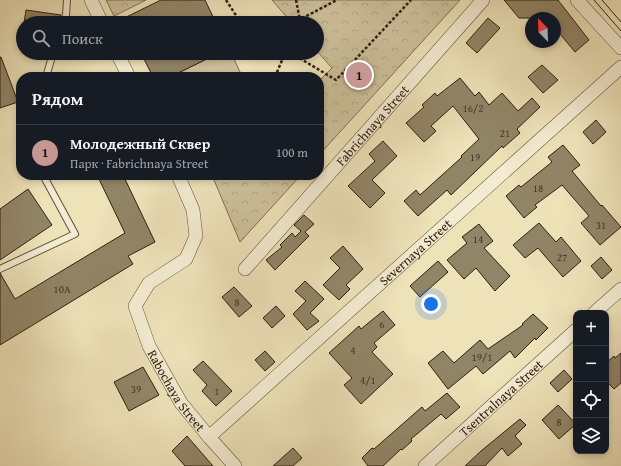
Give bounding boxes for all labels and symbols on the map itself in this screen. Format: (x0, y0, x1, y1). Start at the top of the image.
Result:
north arrow (525, 12, 561, 48)
pin: 1 (346, 60, 372, 90)
street label: Fabrichnaya Street (331, 80, 414, 170)
house number: 16/2 (462, 100, 484, 116)
house number: 21 (500, 125, 510, 141)
house number: 19 (470, 149, 480, 165)
house number: 18 (533, 180, 543, 196)
street label: Severnaya Street (375, 214, 456, 290)
house number: 31 (596, 217, 606, 233)
house number: 14 (473, 231, 483, 247)
house number: 27 (557, 249, 567, 265)
house number: 10А (53, 281, 71, 297)
house number: 8 (234, 294, 240, 310)
your location (421, 294, 441, 314)
house number: 6 (379, 316, 385, 332)
house number: 4 (350, 342, 356, 358)
street label: Rabochaya Street (143, 346, 210, 436)
house number: 19/1 (471, 349, 493, 365)
street label: Tsentralnaya Street (455, 355, 547, 441)
house number: 4/1 (360, 372, 376, 388)
house number: 39 (131, 381, 141, 397)
house number: 1 (214, 383, 220, 399)
house number: 8 (556, 414, 562, 430)

